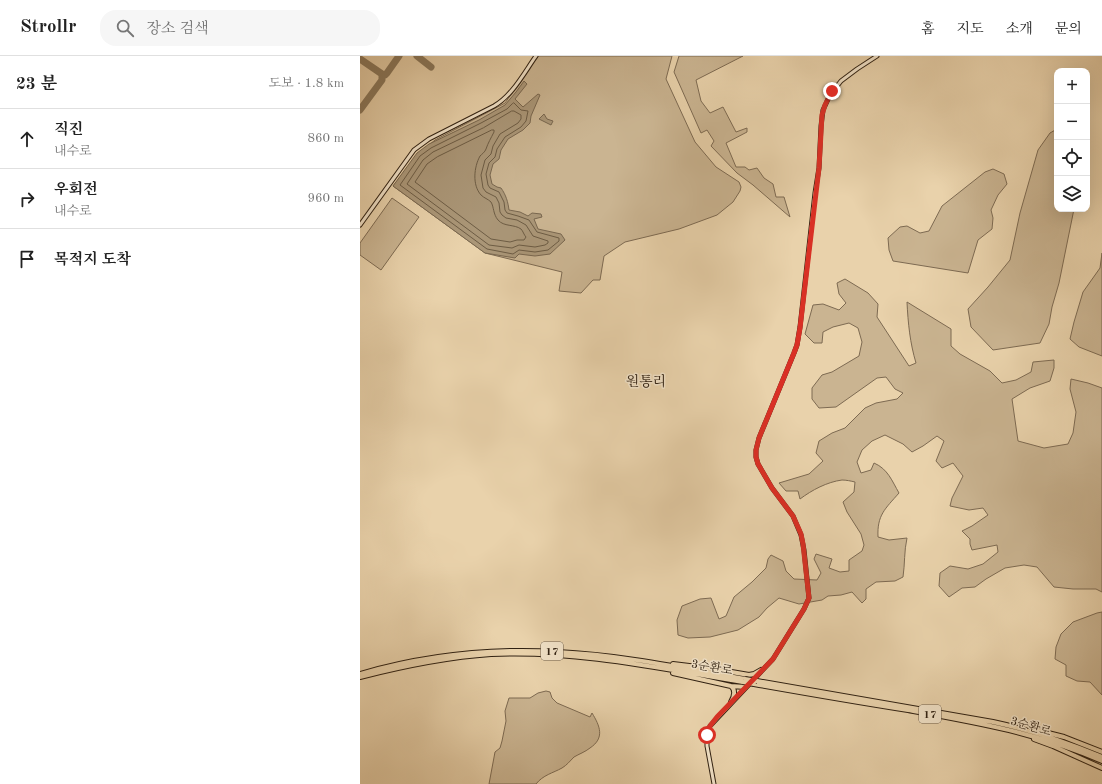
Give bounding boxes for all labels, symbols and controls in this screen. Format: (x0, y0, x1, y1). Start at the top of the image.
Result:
search box (100, 10, 380, 46)
icon: search (114, 17, 136, 39)
text: Strollr (20, 18, 76, 37)
text: 장소 검색 (146, 22, 209, 37)
text: 홈 (921, 22, 935, 36)
text: 지도 (957, 22, 984, 36)
text: 소개 (1006, 22, 1033, 36)
text: 문의 (1055, 22, 1082, 36)
map controls (1054, 68, 1090, 212)
button: + (1054, 68, 1090, 104)
text: 23 분 (16, 76, 57, 93)
text: 도보 · 1.8 km (269, 77, 344, 90)
route end (823, 82, 841, 100)
button: − (1054, 104, 1090, 140)
text: 직진 (54, 123, 83, 138)
icon: ahead (16, 128, 38, 150)
text: 860 m (307, 132, 344, 145)
button: locate (1054, 140, 1090, 176)
text: 내수로 (54, 145, 92, 158)
button: layers (1054, 176, 1090, 212)
text: 우회전 (54, 183, 97, 198)
icon: right (16, 188, 38, 210)
text: 960 m (307, 192, 344, 205)
text: 내수로 (54, 205, 92, 218)
icon: arrive (16, 248, 38, 270)
text: 목적지 도착 (54, 253, 131, 268)
district label: 원통리 (626, 374, 666, 389)
road number: 17 (541, 642, 563, 660)
street label: 3순환로 (690, 656, 734, 678)
road number: 17 (919, 705, 941, 723)
street label: 3순환로 (1009, 714, 1053, 739)
route start (698, 726, 716, 744)

